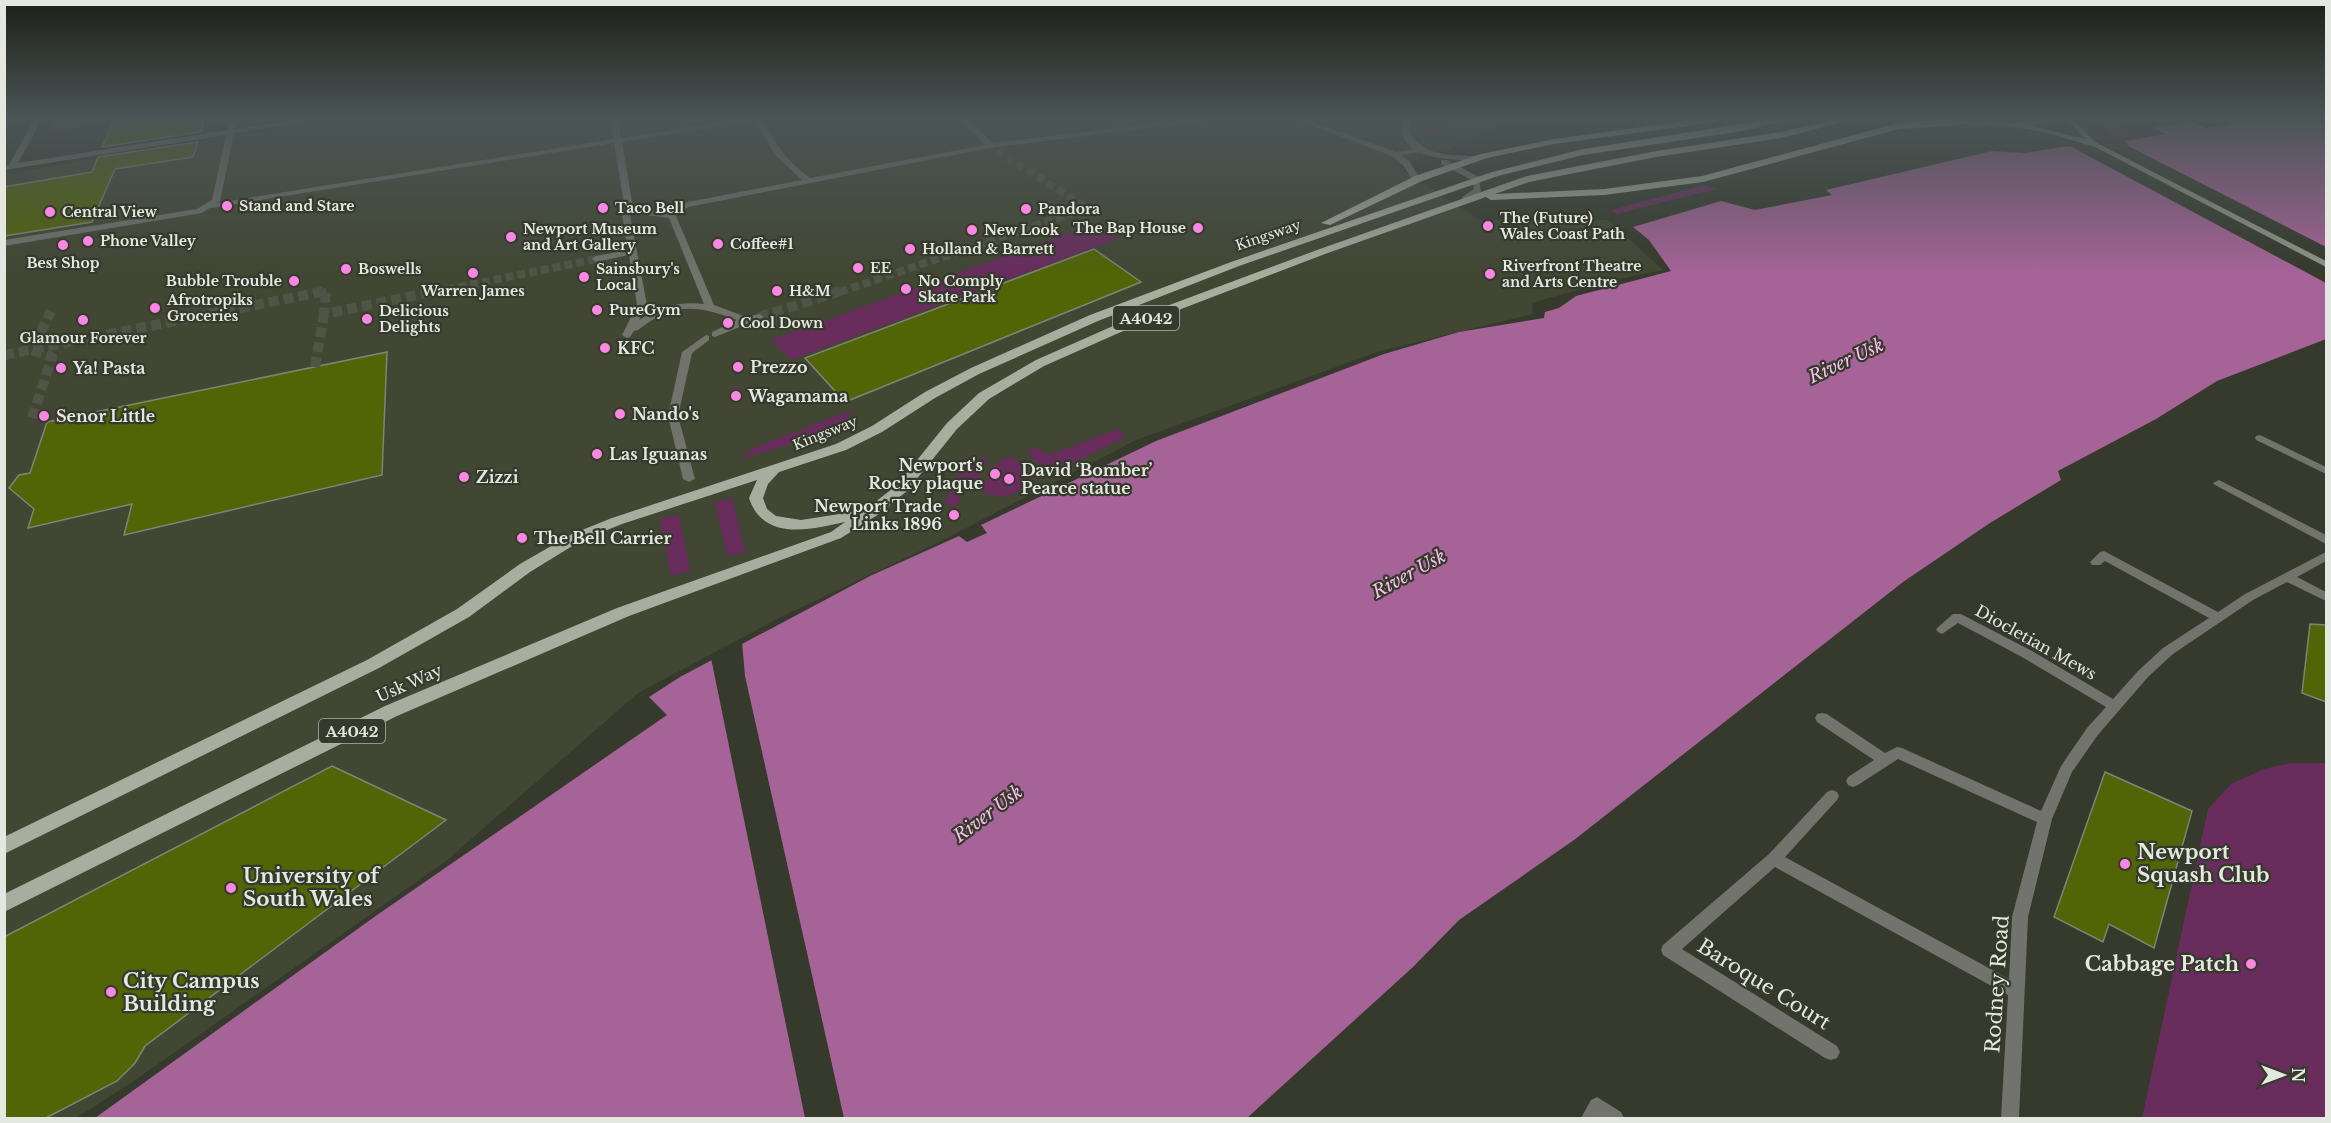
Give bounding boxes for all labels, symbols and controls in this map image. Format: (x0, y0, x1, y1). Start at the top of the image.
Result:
place label: Stand and Stare (239, 197, 355, 215)
marker: Stand and Stare (220, 199, 234, 213)
place label: Taco Bell (615, 199, 684, 217)
place label: Pandora (1038, 200, 1100, 218)
marker: Taco Bell (596, 201, 610, 215)
marker: Pandora (1019, 202, 1033, 216)
place label: Central View (62, 203, 157, 221)
marker: Central View (43, 205, 57, 219)
place label: The (Future) Wales Coast Path (1499, 209, 1625, 243)
street label: Kingsway (1233, 215, 1303, 255)
place label: The Bap House (1073, 219, 1186, 237)
marker: The (Future) Wales Coast Path (1481, 219, 1495, 233)
place label: Newport Museum and Art Gallery (523, 220, 658, 254)
place label: New Look (984, 221, 1060, 239)
marker: The Bap House (1191, 221, 1205, 235)
marker: New Look (965, 223, 979, 237)
marker: Newport Museum and Art Gallery (504, 230, 518, 244)
place label: Phone Valley (100, 232, 197, 250)
marker: Phone Valley (81, 234, 95, 248)
place label: Coffee#1 (730, 235, 794, 253)
marker: Coffee#1 (711, 237, 725, 251)
marker: Best Shop (56, 238, 70, 252)
place label: Holland & Barrett (922, 240, 1055, 258)
marker: Holland & Barrett (903, 242, 917, 256)
place label: Best Shop (26, 254, 100, 272)
place label: Riverfront Theatre and Arts Centre (1502, 257, 1641, 291)
place label: EE (870, 259, 892, 277)
place label: Boswells (358, 260, 422, 278)
place label: Sainsbury's Local (596, 260, 680, 294)
marker: EE (851, 261, 865, 275)
marker: Boswells (339, 262, 353, 276)
marker: Warren James (466, 266, 480, 280)
marker: Riverfront Theatre and Arts Centre (1483, 267, 1497, 281)
marker: Sainsbury's Local (577, 270, 591, 284)
place label: Bubble Trouble (166, 272, 282, 290)
place label: No Comply Skate Park (918, 272, 1005, 306)
marker: Bubble Trouble (287, 274, 301, 288)
place label: Warren James (420, 282, 525, 300)
place label: H&M (789, 282, 831, 300)
marker: No Comply Skate Park (899, 282, 913, 296)
marker: H&M (770, 284, 784, 298)
place label: Afrotropiks Groceries (166, 291, 253, 325)
marker: Afrotropiks Groceries (148, 301, 162, 315)
place label: PureGym (609, 301, 681, 319)
place label: Delicious Delights (379, 302, 449, 336)
marker: PureGym (590, 303, 604, 317)
road number: A4042 (1113, 306, 1179, 330)
marker: Delicious Delights (360, 312, 374, 326)
marker: Glamour Forever (76, 313, 90, 327)
place label: Cool Down (740, 314, 823, 332)
marker: Cool Down (721, 316, 735, 330)
place label: Glamour Forever (19, 329, 147, 347)
water label: River Usk (1804, 334, 1887, 388)
place label: KFC (617, 338, 654, 358)
marker: KFC (598, 341, 612, 355)
place label: Prezzo (750, 357, 807, 377)
place label: Ya! Pasta (72, 358, 145, 378)
marker: Prezzo (731, 360, 745, 374)
marker: Ya! Pasta (54, 361, 68, 375)
place label: Wagamama (747, 386, 848, 406)
marker: Wagamama (729, 389, 743, 403)
place label: Nando's (632, 404, 699, 424)
place label: Senor Little (56, 406, 155, 426)
marker: Nando's (613, 407, 627, 421)
marker: Senor Little (37, 409, 51, 423)
street label: Kingsway (790, 412, 860, 454)
place label: Las Iguanas (609, 444, 707, 464)
marker: Las Iguanas (590, 447, 604, 461)
place label: Newport's Rocky plaque (868, 455, 983, 493)
place label: David ‘Bomber’ Pearce statue (1021, 460, 1153, 498)
place label: Zizzi (476, 467, 519, 487)
marker: Newport's Rocky plaque (988, 467, 1002, 481)
marker: Zizzi (457, 470, 471, 484)
marker: David ‘Bomber’ Pearce statue (1002, 472, 1016, 486)
place label: Newport Trade Links 1896 (814, 496, 942, 534)
marker: Newport Trade Links 1896 (947, 508, 961, 522)
place label: The Bell Carrier (534, 528, 671, 548)
marker: The Bell Carrier (515, 531, 529, 545)
water label: River Usk (1367, 545, 1450, 604)
street label: Diocletian Mews (1972, 600, 2100, 684)
street label: Usk Way (373, 659, 446, 706)
road number: A4042 (319, 719, 385, 743)
water label: River Usk (948, 781, 1027, 848)
place label: Newport Squash Club (2137, 840, 2270, 887)
marker: Newport Squash Club (2118, 857, 2132, 871)
place label: University of South Wales (243, 864, 381, 911)
marker: University of South Wales (224, 881, 238, 895)
street label: Rodney Road (1980, 914, 2014, 1054)
street label: Baroque Court (1693, 934, 1835, 1035)
place label: Cabbage Patch (2085, 952, 2240, 976)
marker: Cabbage Patch (2244, 957, 2258, 971)
place label: City Campus Building (123, 969, 259, 1016)
marker: City Campus Building (104, 985, 118, 999)
north arrow (2253, 1045, 2313, 1105)
text: N (2288, 1067, 2308, 1083)

